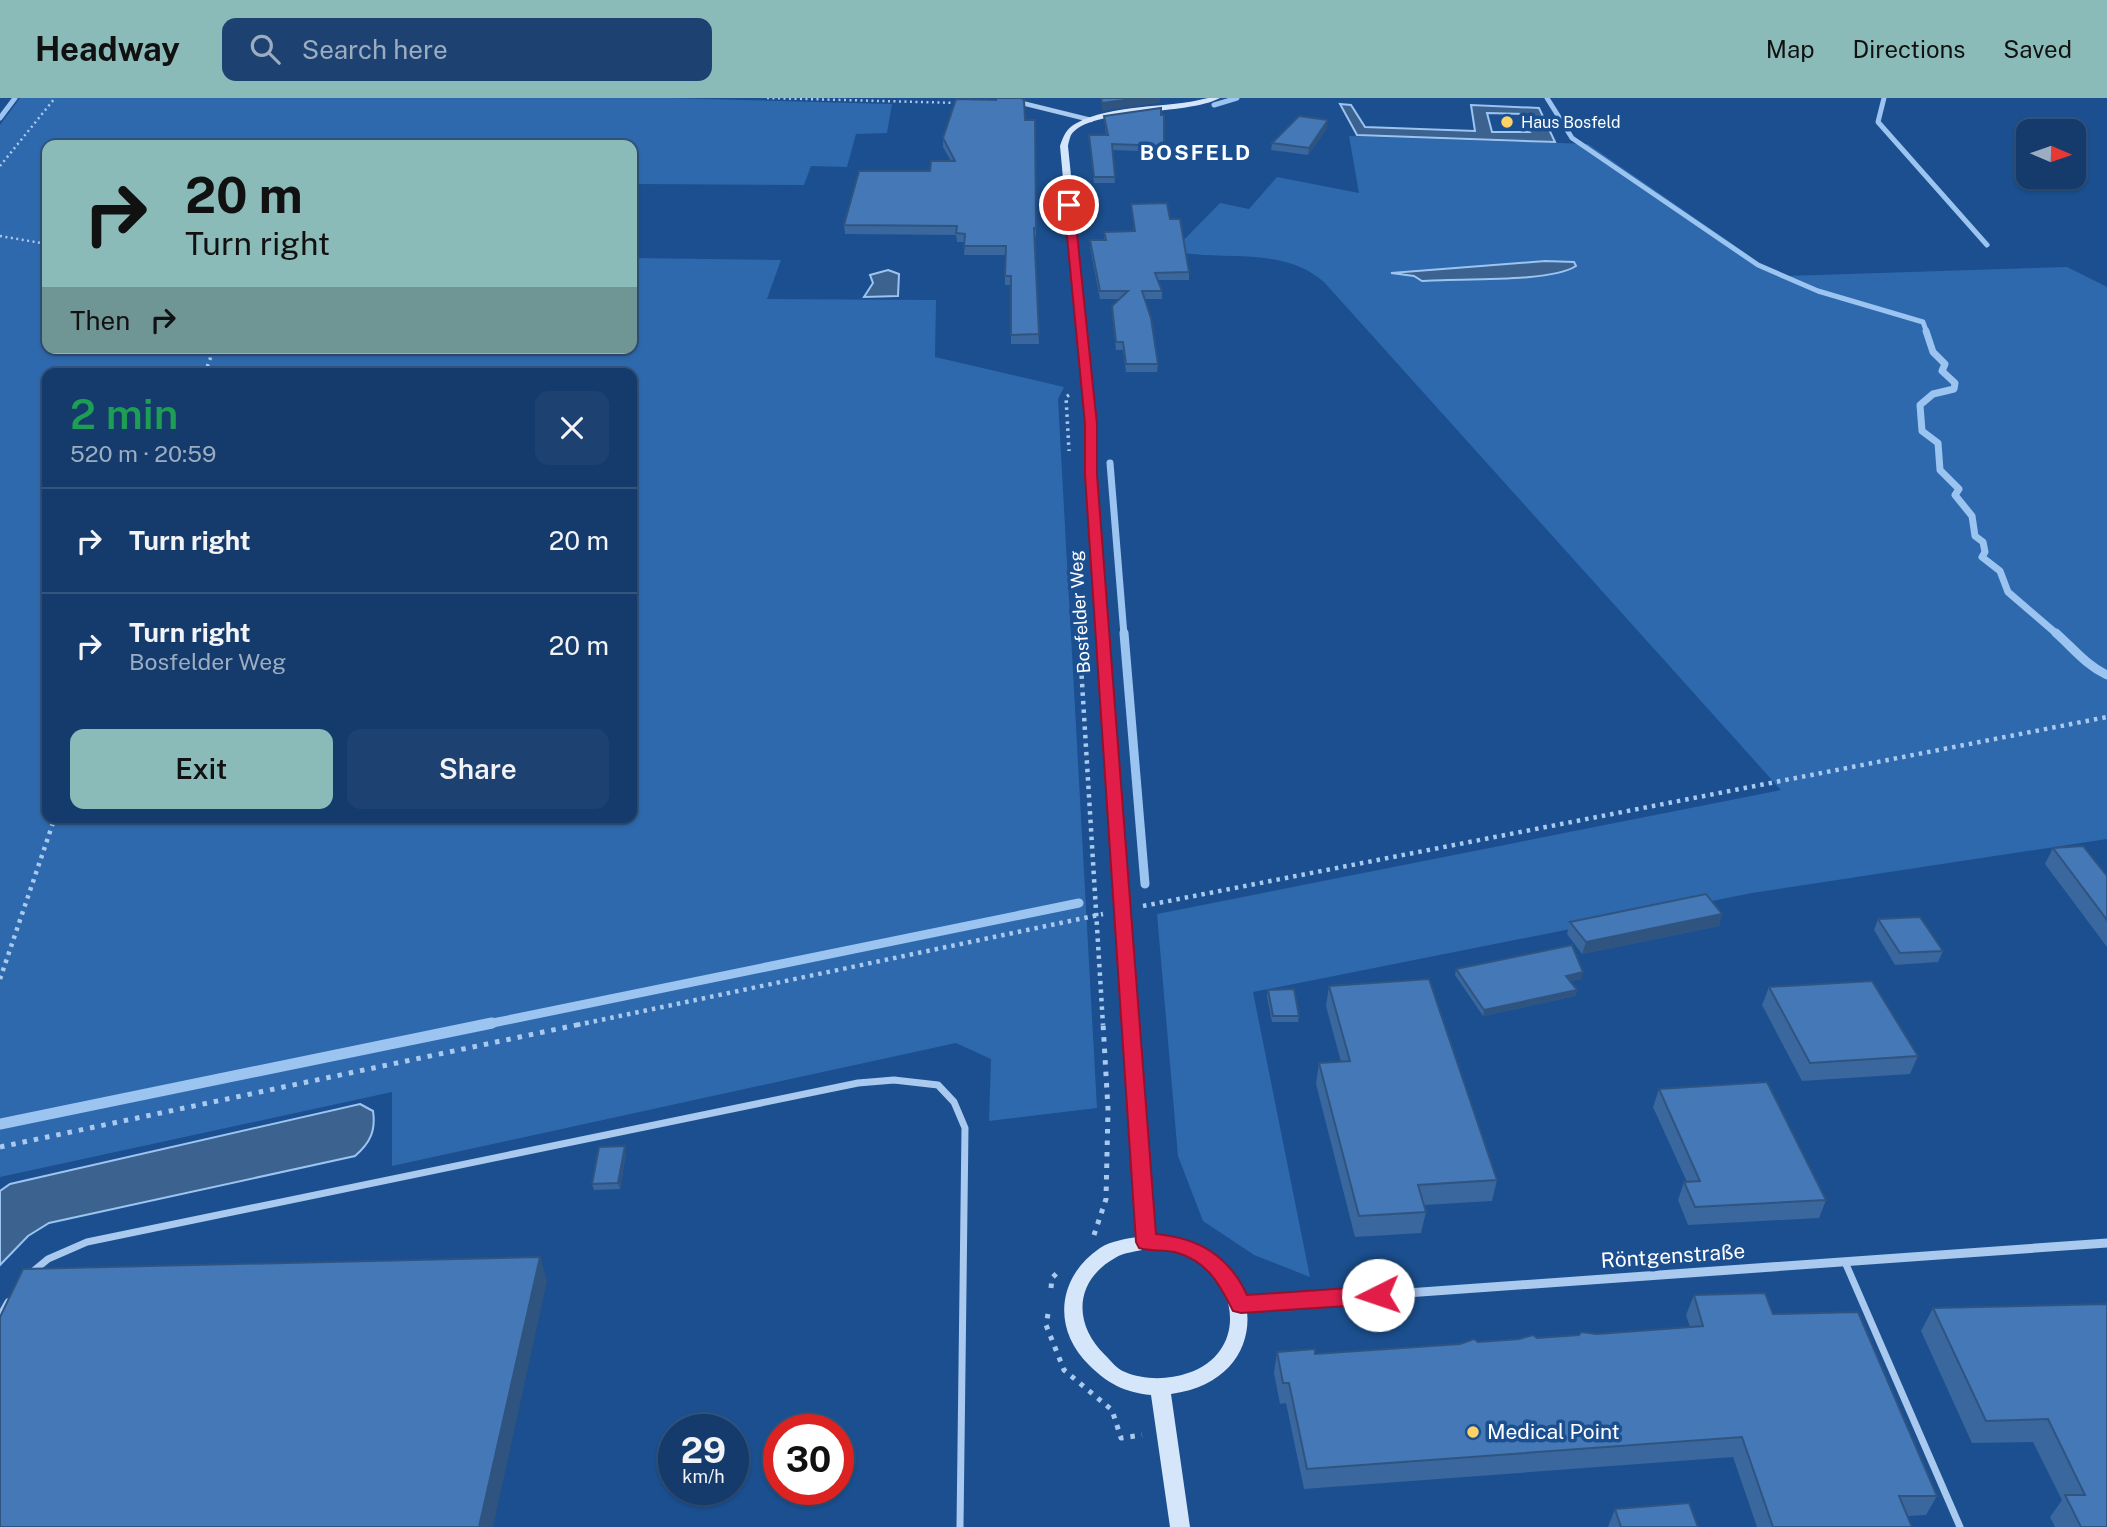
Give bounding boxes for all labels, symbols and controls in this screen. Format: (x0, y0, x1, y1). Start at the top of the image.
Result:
search box (222, 18, 712, 81)
text: Headway (35, 30, 180, 68)
icon: search (246, 30, 284, 68)
text: Search here (302, 34, 448, 65)
text: Map (1766, 35, 1815, 63)
text: Directions (1853, 35, 1965, 63)
text: Saved (2003, 35, 2072, 63)
place label: Haus Bosfeld (1521, 113, 1620, 132)
marker: Haus Bosfeld (1499, 114, 1515, 130)
north arrow (2016, 119, 2086, 189)
map controls (2016, 119, 2086, 189)
district label: BOSFELD (1140, 140, 1252, 165)
text: 20 m (185, 166, 303, 224)
icon: right (70, 168, 161, 259)
pin (1039, 175, 1099, 235)
icon: arrive (1050, 186, 1088, 224)
text: Turn right (185, 225, 330, 262)
icon: right (144, 301, 182, 339)
text: Then (70, 305, 130, 336)
text: 2 min (70, 389, 178, 438)
button: close (535, 391, 609, 465)
text: 520 m · 20:59 (70, 440, 216, 467)
icon: right (70, 522, 108, 560)
text: Turn right (129, 525, 251, 556)
text: 20 m (549, 525, 609, 556)
street label: Bosfelder Weg (1065, 550, 1094, 674)
text: Turn right (129, 617, 251, 648)
icon: right (70, 627, 108, 665)
text: 20 m (549, 630, 609, 661)
text: Bosfelder Weg (129, 648, 286, 675)
button: Exit (70, 729, 333, 809)
button: Share (347, 729, 609, 809)
street label: Röntgenstraße (1600, 1238, 1746, 1273)
position arrow (1341, 1258, 1415, 1332)
speed limit sign: 30 (763, 1414, 854, 1505)
place label: Medical Point (1487, 1419, 1620, 1444)
marker: Medical Point (1465, 1424, 1481, 1440)
text: 29 (681, 1430, 726, 1471)
text: km/h (682, 1466, 725, 1487)

